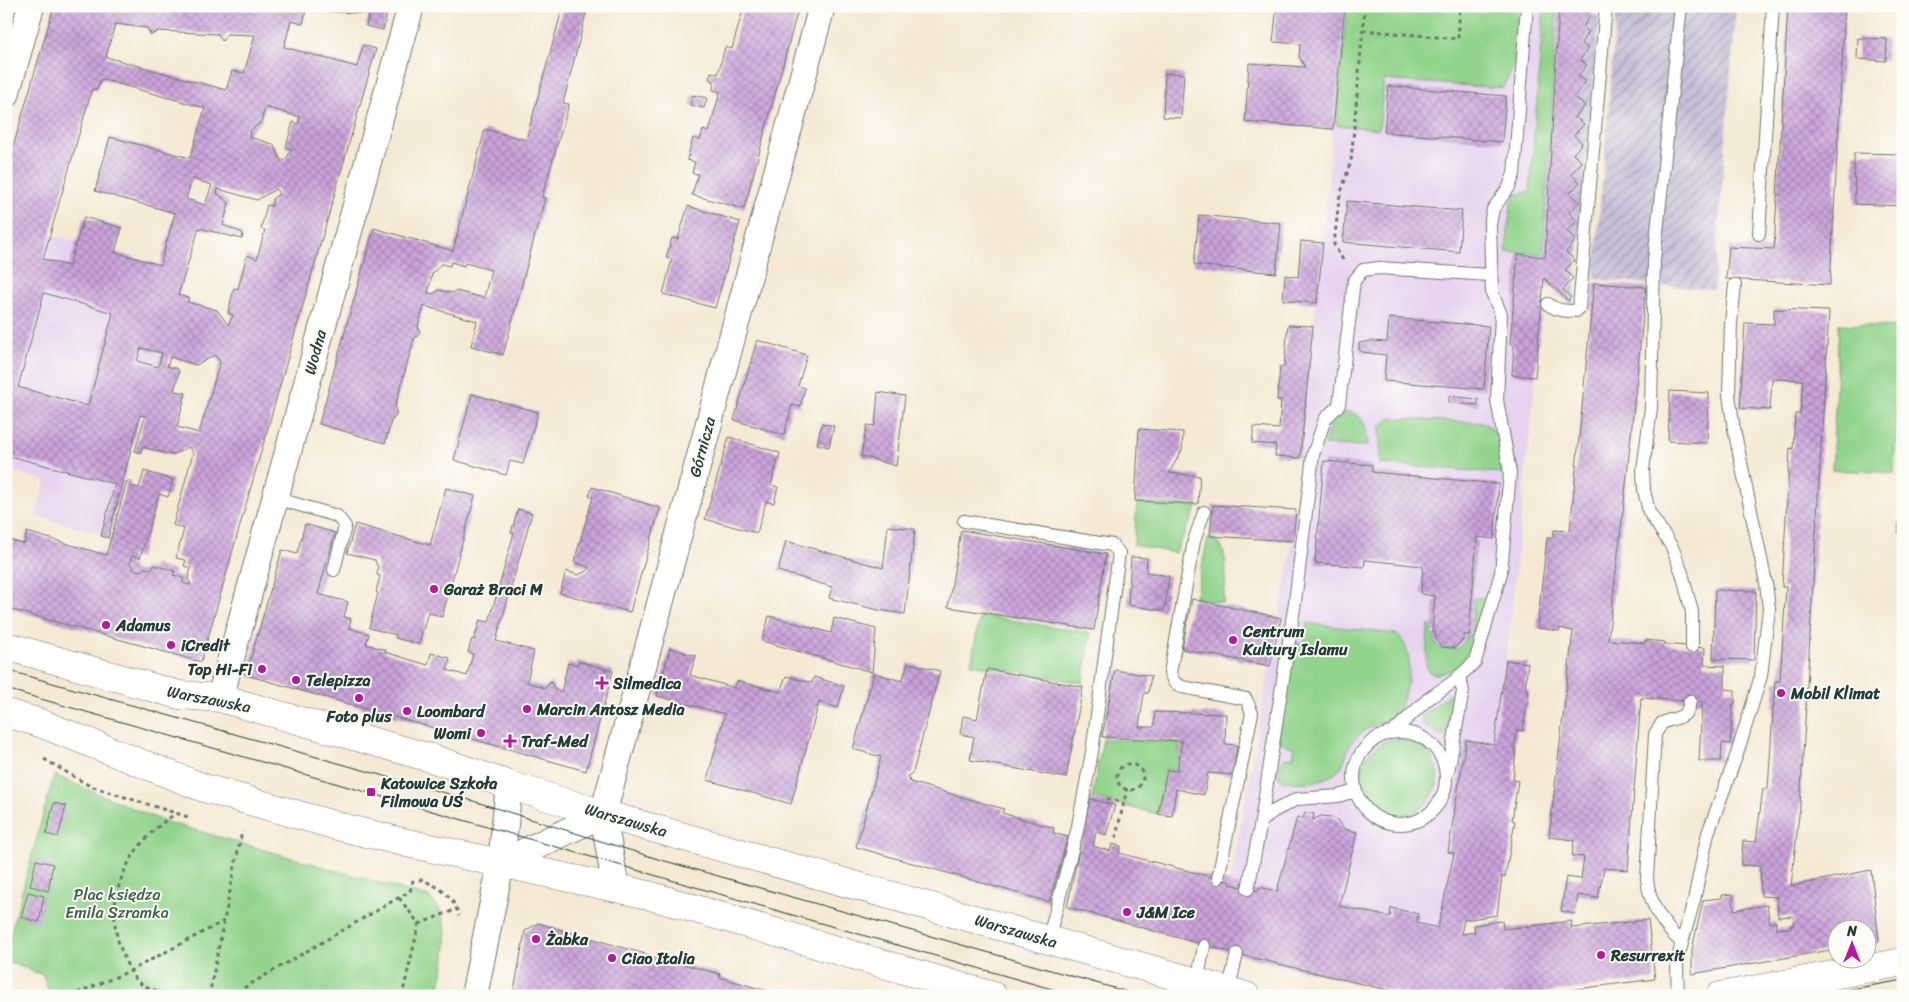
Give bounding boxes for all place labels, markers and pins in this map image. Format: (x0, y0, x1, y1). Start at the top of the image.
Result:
place label: Garaż Braci M (443, 575, 543, 604)
marker: Garaż Braci M (428, 583, 440, 595)
place label: Adamus (115, 611, 171, 640)
place label: Centrum Kultury Islamu (1242, 617, 1348, 664)
marker: Adamus (100, 619, 112, 631)
place label: iCredit (181, 631, 231, 660)
marker: Centrum Kultury Islamu (1227, 634, 1239, 646)
marker: iCredit (165, 639, 177, 651)
place label: Top Hi-Fi (188, 655, 253, 684)
marker: Top Hi-Fi (256, 663, 268, 675)
place label: Telepizza (306, 666, 371, 695)
place label: Silmedica (612, 669, 681, 698)
marker: Telepizza (290, 674, 302, 686)
marker: Silmedica (595, 676, 609, 690)
place label: Mobil Klimat (1790, 679, 1880, 708)
marker: Mobil Klimat (1775, 687, 1787, 699)
marker: Foto plus (353, 692, 365, 704)
place label: Marcin Antosz Media (536, 695, 685, 724)
place label: Loombard (417, 697, 486, 726)
place label: Foto plus (325, 702, 392, 731)
marker: Marcin Antosz Media (521, 703, 533, 715)
marker: Loombard (401, 705, 413, 717)
place label: Womi (434, 719, 473, 748)
marker: Womi (475, 727, 487, 739)
place label: Traf-Med (521, 727, 589, 756)
marker: Traf-Med (503, 734, 517, 748)
place label: Katowice Szkoła Filmowa UŚ (380, 769, 498, 816)
marker: Katowice Szkoła Filmowa UŚ (365, 786, 377, 798)
place label: J&M Ice (1136, 898, 1196, 927)
marker: J&M Ice (1121, 906, 1133, 918)
place label: Żabka (545, 925, 589, 954)
marker: Żabka (530, 933, 542, 945)
place label: Resurrexit (1610, 941, 1685, 970)
place label: Ciao Italia (621, 944, 696, 973)
marker: Resurrexit (1595, 949, 1607, 961)
marker: Ciao Italia (606, 952, 618, 964)

